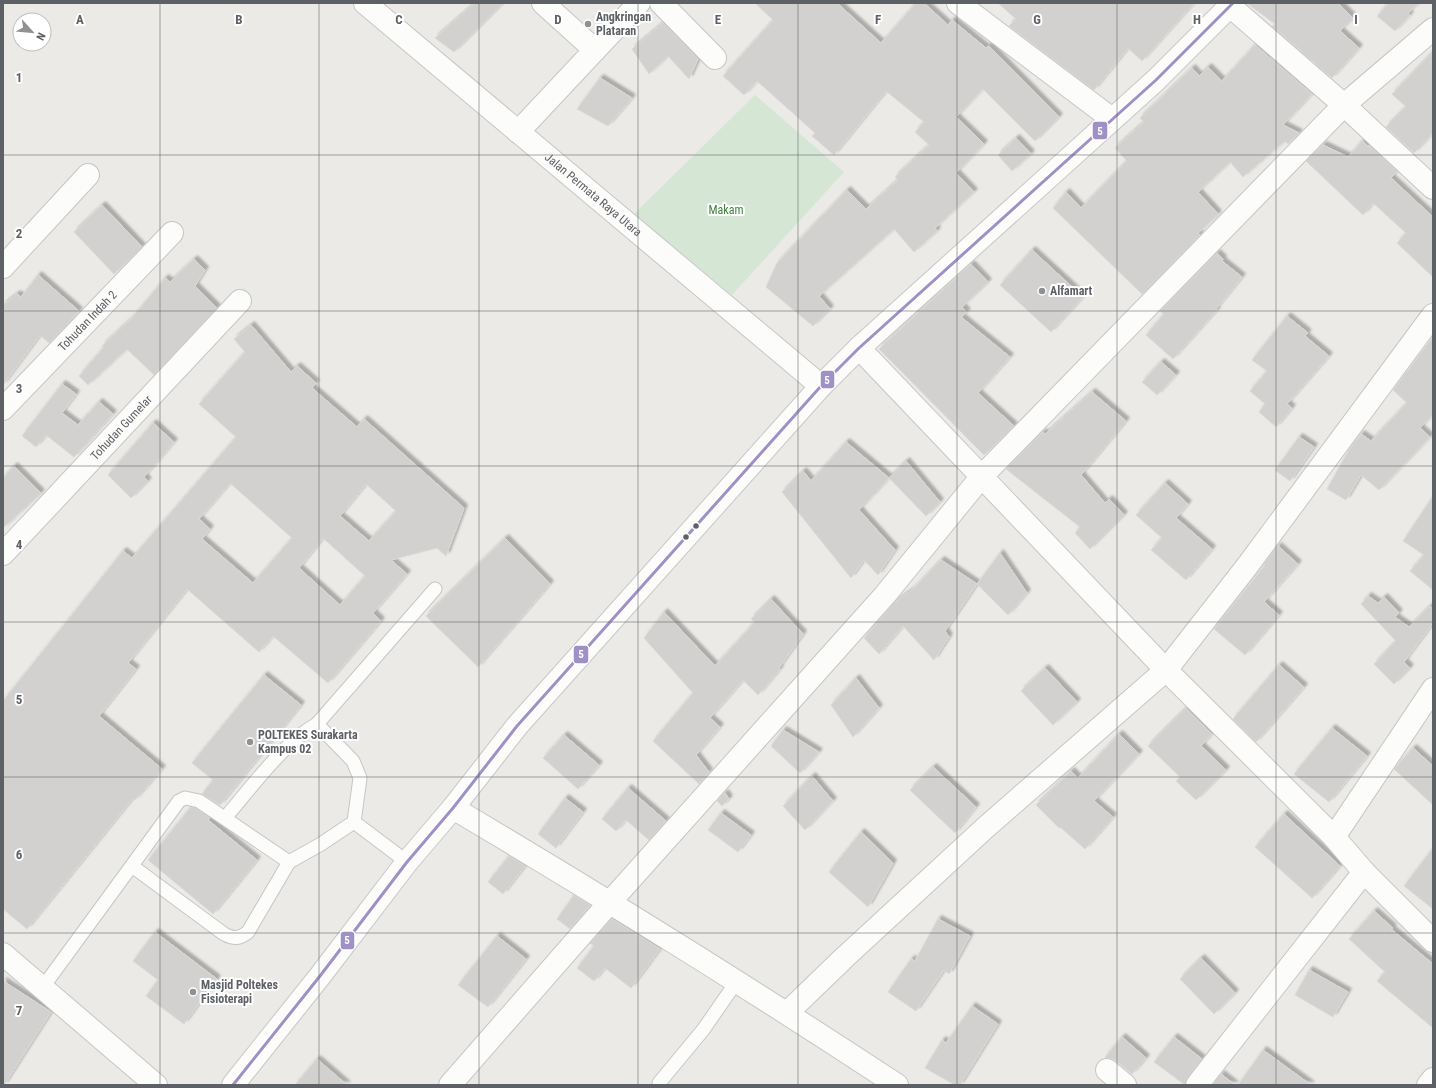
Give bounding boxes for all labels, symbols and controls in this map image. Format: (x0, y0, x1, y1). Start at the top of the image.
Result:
place label: Angkringan Plataran (596, 10, 651, 38)
north arrow (12, 12, 52, 52)
text: A (76, 12, 84, 27)
text: B (235, 12, 243, 27)
text: C (395, 12, 403, 27)
text: D (554, 12, 562, 27)
text: E (715, 12, 722, 27)
text: F (875, 12, 881, 27)
text: G (1033, 12, 1041, 27)
text: H (1193, 12, 1201, 27)
text: I (1354, 12, 1358, 27)
marker: Angkringan Plataran (583, 19, 593, 29)
text: N (33, 30, 48, 42)
text: 1 (16, 70, 22, 85)
line badge: 5 (1092, 121, 1108, 140)
text: 5 (1097, 125, 1103, 138)
street label: Jalan Permata Raya Utara (542, 150, 645, 239)
park label: Makam (708, 203, 744, 217)
text: 2 (16, 226, 23, 241)
place label: Alfamart (1050, 284, 1093, 298)
marker: Alfamart (1037, 286, 1047, 296)
street label: Tohudan Indah 2 (55, 288, 120, 354)
line badge: 5 (820, 370, 835, 389)
text: 5 (824, 374, 830, 387)
text: 3 (16, 381, 22, 396)
street label: Tohudan Gumelar (88, 392, 155, 463)
unlabelled marker (691, 521, 701, 531)
unlabelled marker (681, 532, 691, 542)
text: 4 (16, 537, 23, 552)
line badge: 5 (573, 645, 589, 664)
text: 5 (578, 648, 584, 661)
text: 5 (16, 692, 23, 707)
place label: POLTEKES Surakarta Kampus 02 (258, 728, 358, 756)
marker: POLTEKES Surakarta Kampus 02 (245, 737, 255, 747)
text: 6 (16, 847, 23, 862)
line badge: 5 (340, 931, 355, 950)
text: 5 (344, 934, 350, 947)
place label: Masjid Poltekes Fisioterapi (201, 978, 278, 1006)
marker: Masjid Poltekes Fisioterapi (188, 987, 198, 997)
text: 7 (16, 1003, 23, 1018)

